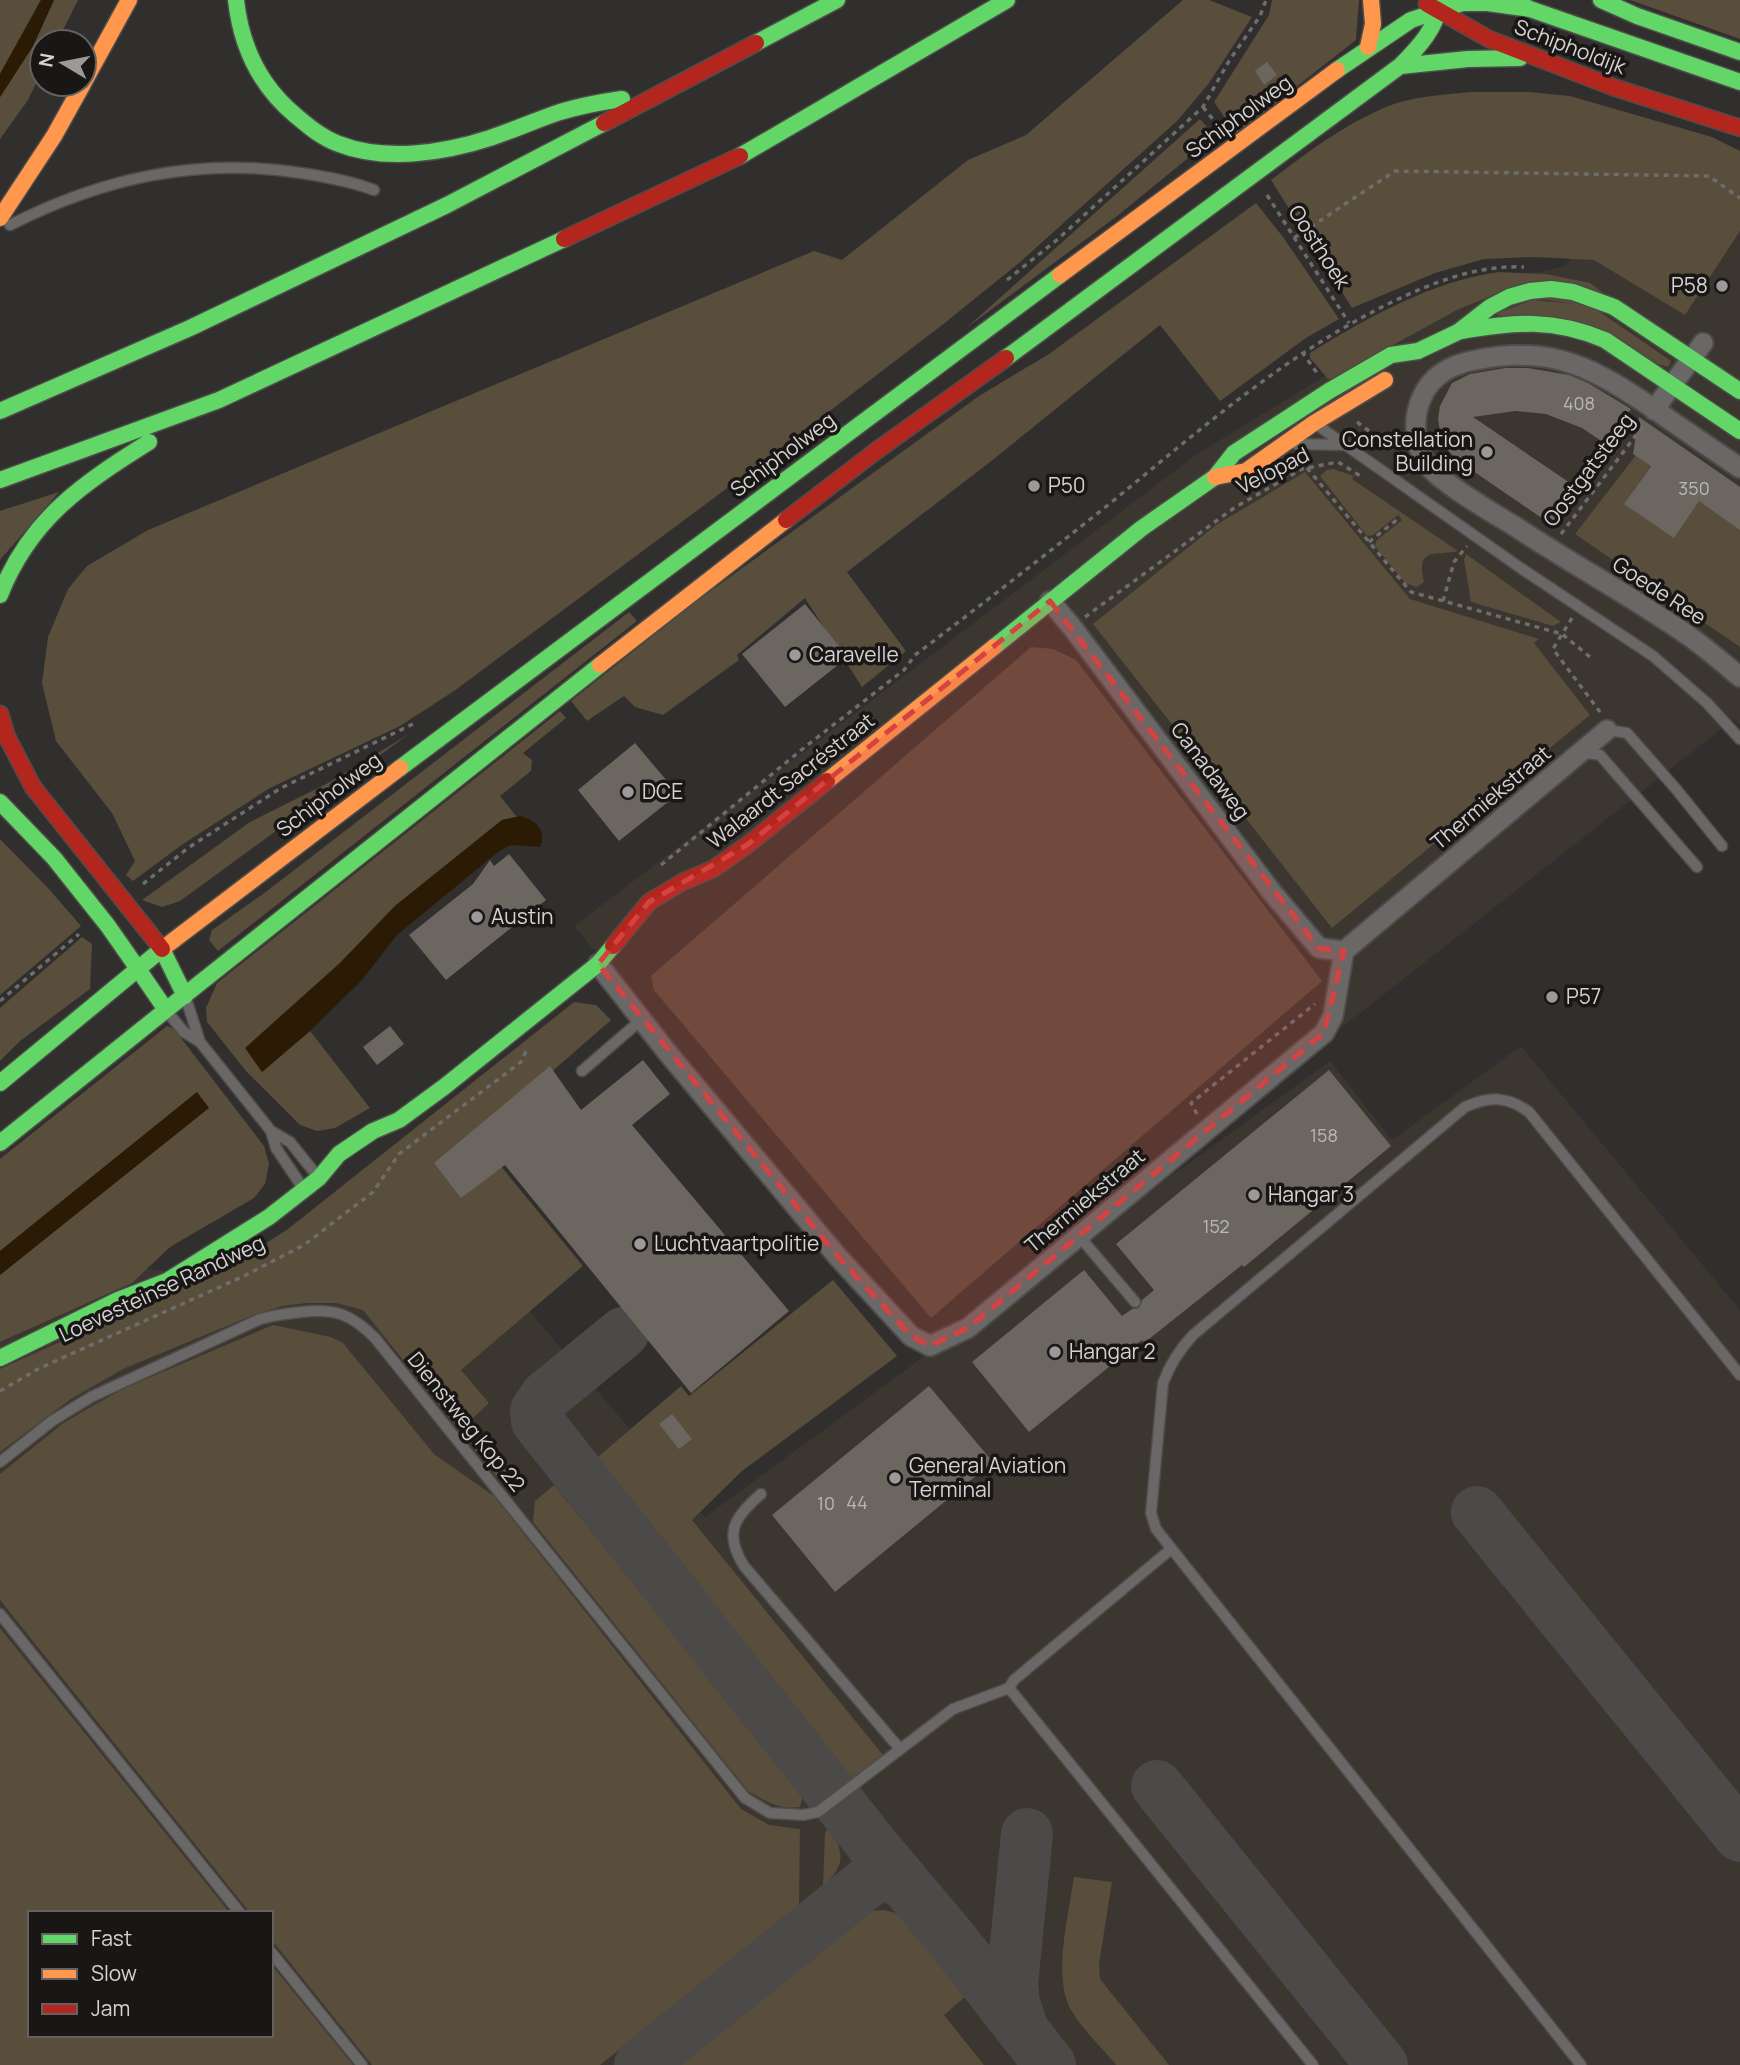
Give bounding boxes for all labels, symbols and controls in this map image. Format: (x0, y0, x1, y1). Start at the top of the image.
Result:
street label: Schipholdijk (1511, 12, 1631, 80)
north arrow (28, 28, 98, 98)
text: N (32, 51, 60, 69)
street label: Schipholweg (1180, 68, 1297, 164)
street label: Oosthoek (1282, 199, 1358, 294)
place label: P58 (1671, 271, 1708, 299)
marker: P58 (1714, 278, 1730, 294)
house number: 408 (1563, 391, 1595, 415)
street label: Schipholweg (724, 406, 841, 503)
street label: Oostgatsteeg (1536, 407, 1640, 532)
place label: Constellation Building (1342, 425, 1473, 477)
street label: Velopad (1232, 440, 1313, 500)
marker: Constellation Building (1479, 444, 1495, 460)
place label: P50 (1048, 471, 1086, 499)
house number: 350 (1678, 476, 1710, 500)
marker: P50 (1026, 478, 1042, 494)
street label: Goede Ree (1607, 549, 1712, 631)
place label: Caravelle (809, 640, 899, 668)
marker: Caravelle (787, 647, 803, 663)
street label: Walaardt Sacréstraat (701, 706, 880, 854)
street label: Canadaweg (1165, 716, 1257, 825)
street label: Thermiekstraat (1425, 739, 1556, 856)
street label: Schipholweg (270, 746, 387, 843)
place label: DCE (642, 777, 683, 805)
marker: DCE (620, 784, 636, 800)
place label: Austin (491, 902, 554, 930)
marker: Austin (469, 909, 485, 925)
place label: P57 (1566, 982, 1601, 1010)
marker: P57 (1544, 989, 1560, 1005)
house number: 158 (1310, 1123, 1338, 1147)
street label: Thermiekstraat (1019, 1142, 1150, 1259)
place label: Hangar 3 (1268, 1180, 1354, 1208)
marker: Hangar 3 (1246, 1187, 1262, 1203)
house number: 152 (1202, 1214, 1230, 1238)
street label: Loevesteinse Randweg (54, 1228, 269, 1348)
place label: Luchtvaartpolitie (654, 1229, 819, 1257)
marker: Luchtvaartpolitie (632, 1236, 648, 1252)
place label: Hangar 2 (1069, 1337, 1155, 1365)
marker: Hangar 2 (1047, 1344, 1063, 1360)
street label: Dienstweg Kop 22 (402, 1346, 532, 1497)
place label: General Aviation Terminal (909, 1451, 1066, 1503)
marker: General Aviation Terminal (887, 1470, 903, 1486)
house number: 44 (846, 1490, 868, 1514)
house number: 10 (817, 1491, 835, 1515)
legend (28, 1911, 273, 2037)
text: Fast (91, 1924, 132, 1952)
text: Slow (91, 1959, 137, 1987)
text: Jam (91, 1994, 130, 2022)

